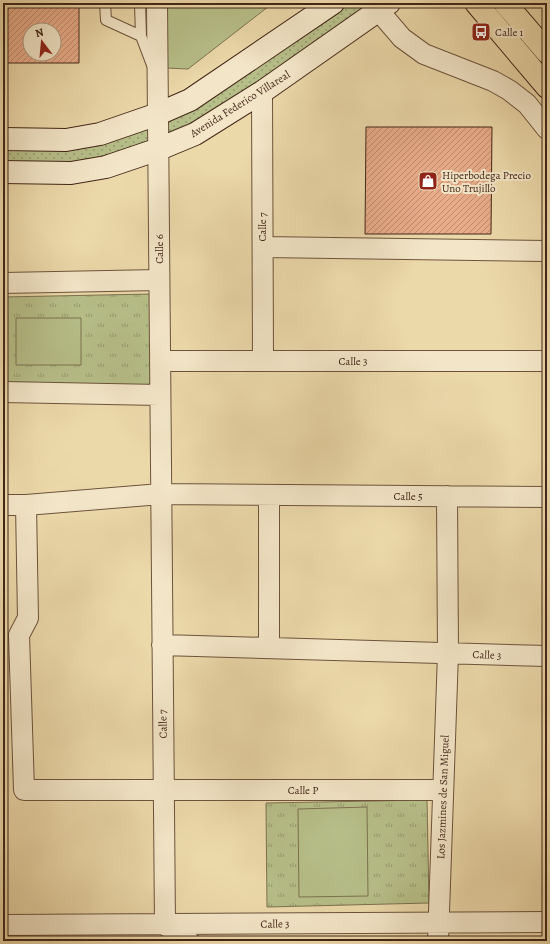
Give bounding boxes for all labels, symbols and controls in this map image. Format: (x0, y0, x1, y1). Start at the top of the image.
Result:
bus stop icon: Calle 1 (470, 21, 492, 43)
north arrow (22, 22, 62, 62)
text: N (33, 25, 45, 41)
place label: Calle 1 (495, 25, 523, 40)
street label: Avenida Federico Villareal (186, 67, 293, 141)
place label: Hiperbodega Precio Uno Trujillo (442, 168, 531, 196)
shop icon: Hiperbodega Precio Uno Trujillo (417, 170, 439, 192)
street label: Calle 7 (255, 212, 270, 242)
street label: Calle 6 (152, 234, 167, 264)
street label: Calle 3 (338, 354, 368, 369)
street label: Calle 5 (393, 489, 423, 504)
street label: Calle 3 (472, 647, 502, 663)
street label: Calle 7 (155, 709, 171, 739)
street label: Los Jazmines de San Miguel (433, 734, 453, 859)
street label: Calle P (288, 783, 318, 798)
street label: Calle 3 (260, 916, 290, 932)

